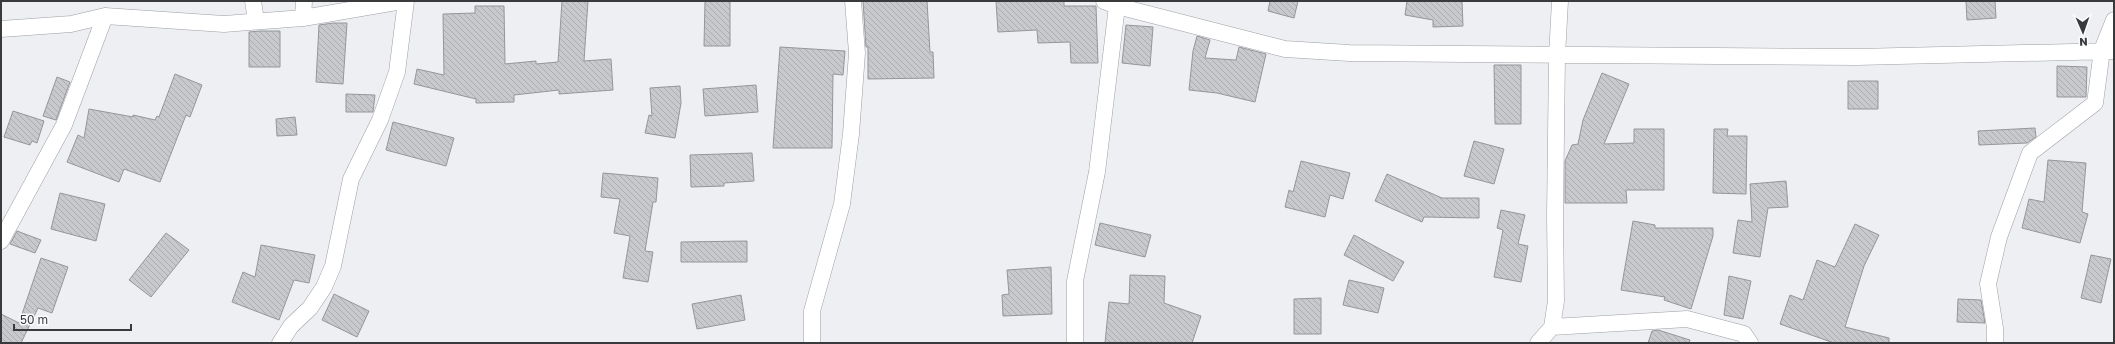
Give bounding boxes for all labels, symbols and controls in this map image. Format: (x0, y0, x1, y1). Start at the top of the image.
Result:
north arrow (2063, 12, 2103, 52)
text: N (2079, 36, 2088, 49)
scale bar (14, 306, 131, 332)
text: 50 m (20, 312, 48, 327)

